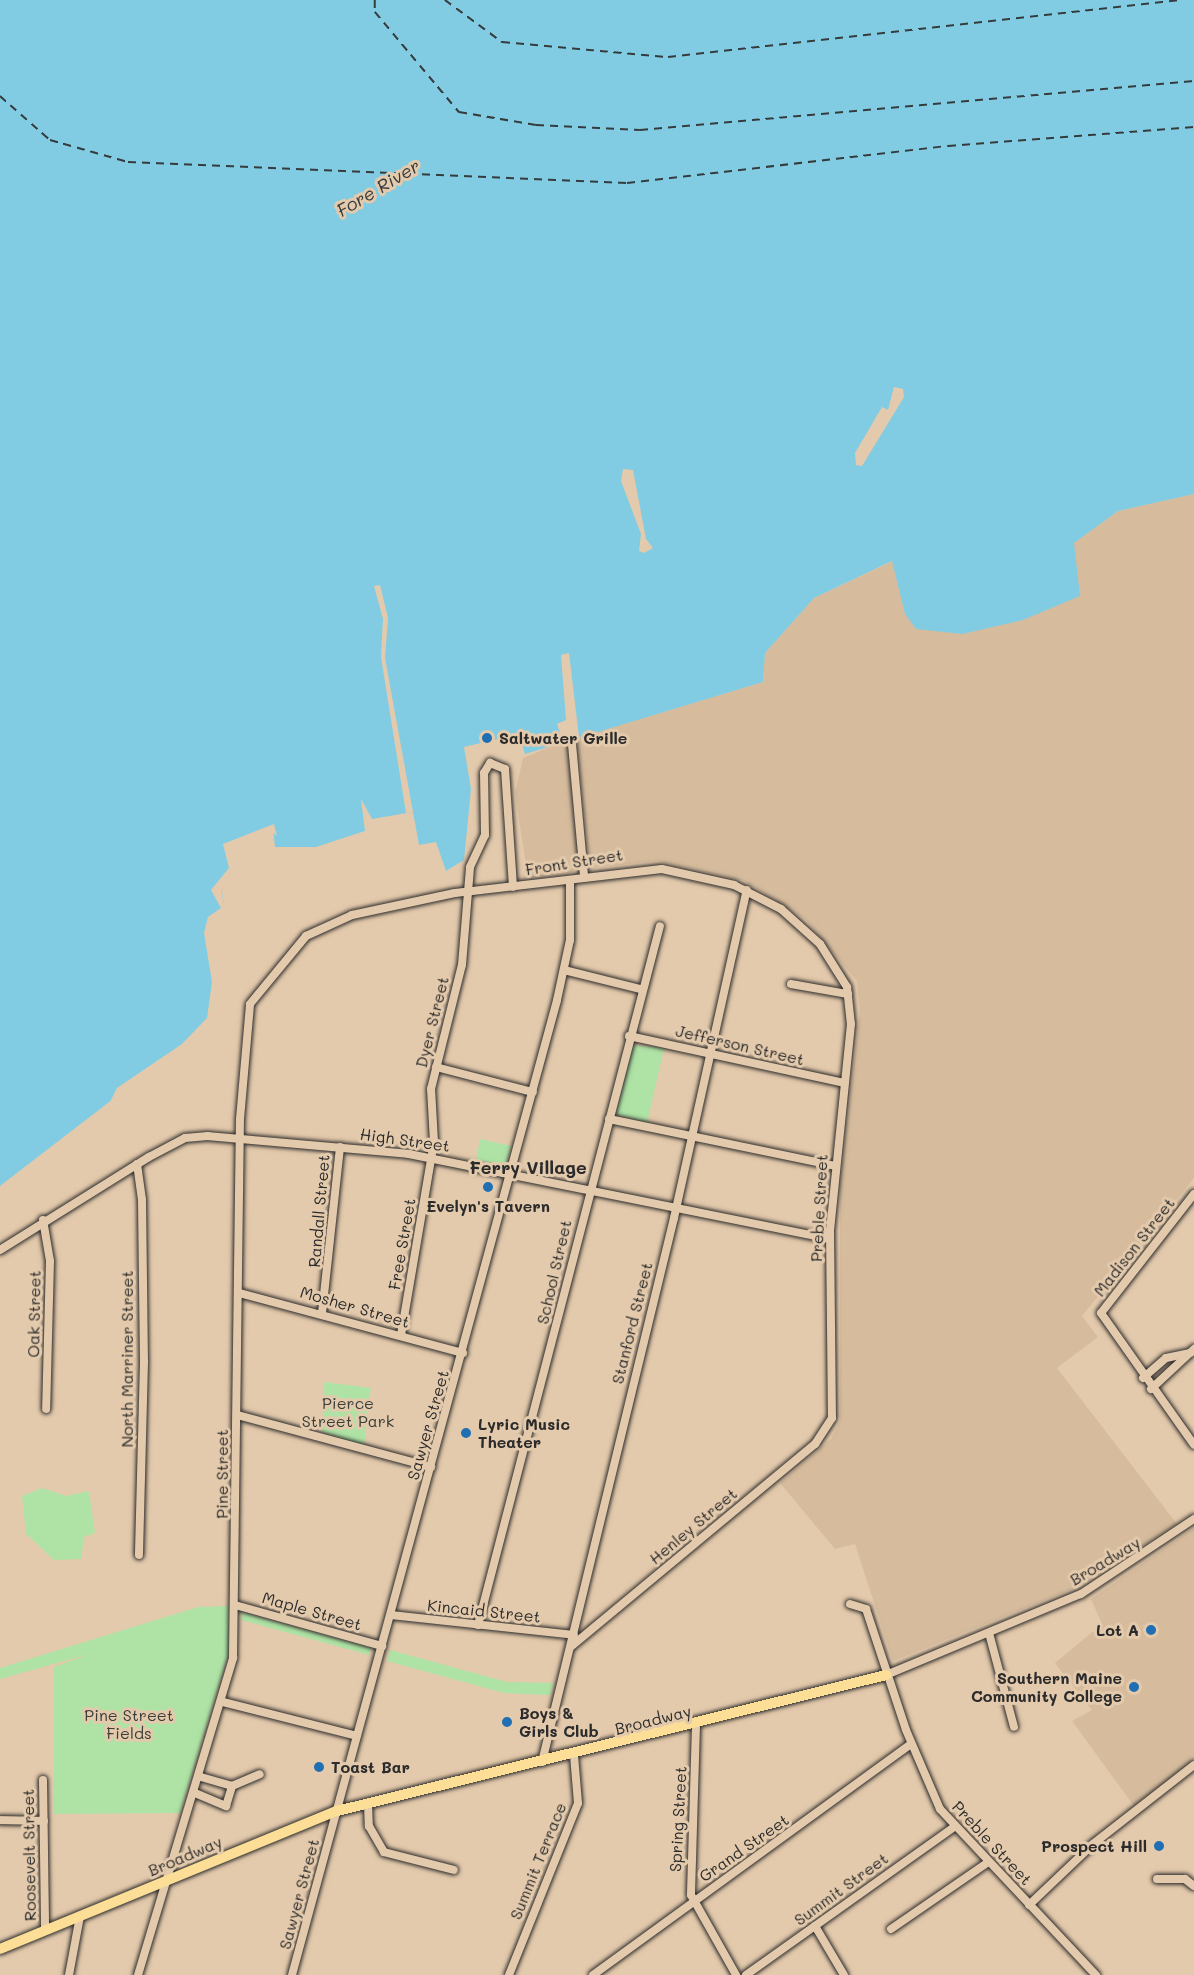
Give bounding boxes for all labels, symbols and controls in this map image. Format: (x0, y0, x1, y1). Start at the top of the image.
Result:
water label: Fore River (332, 155, 424, 221)
place label: Saltwater Grille (499, 728, 627, 748)
marker: Saltwater Grille (480, 731, 494, 745)
street label: Front Street (524, 845, 624, 879)
street label: Dyer Street (411, 974, 453, 1070)
street label: Jefferson Street (674, 1021, 806, 1069)
street label: High Street (359, 1124, 451, 1156)
street label: Randall Street (305, 1154, 333, 1268)
street label: Preble Street (807, 1154, 831, 1262)
district label: Ferry Village (469, 1156, 587, 1178)
marker: Evelyn's Tavern (481, 1180, 495, 1194)
street label: Madison Street (1090, 1194, 1178, 1300)
place label: Evelyn's Tavern (426, 1196, 550, 1216)
street label: Free Street (384, 1197, 420, 1291)
street label: School Street (533, 1218, 575, 1326)
street label: Stanford Street (608, 1260, 656, 1386)
street label: Oak Street (24, 1270, 44, 1358)
street label: North Marriner Street (117, 1270, 137, 1448)
street label: Mosher Street (298, 1282, 412, 1332)
street label: Sawyer Street (403, 1368, 453, 1482)
park label: Pierce Street Park (302, 1393, 394, 1431)
place label: Lyric Music Theater (478, 1414, 570, 1452)
marker: Lyric Music Theater (459, 1426, 473, 1440)
street label: Pine Street (212, 1429, 232, 1519)
street label: Henley Street (645, 1484, 741, 1568)
street label: Broadway (1066, 1533, 1144, 1589)
street label: Maple Street (260, 1588, 364, 1634)
street label: Kincaid Street (426, 1595, 542, 1627)
place label: Lot A (1096, 1620, 1139, 1640)
marker: Lot A (1144, 1623, 1158, 1637)
place label: Southern Maine Community College (971, 1668, 1122, 1706)
marker: Southern Maine Community College (1127, 1680, 1141, 1694)
street label: Broadway (613, 1701, 693, 1739)
place label: Boys & Girls Club (519, 1703, 599, 1741)
park label: Pine Street Fields (84, 1705, 174, 1743)
marker: Boys & Girls Club (500, 1715, 514, 1729)
place label: Toast Bar (331, 1757, 410, 1777)
marker: Toast Bar (312, 1760, 326, 1774)
street label: Spring Street (666, 1766, 690, 1872)
street label: Roosevelt Street (18, 1789, 40, 1921)
street label: Preble Street (948, 1797, 1036, 1889)
street label: Summit Terrace (506, 1800, 570, 1922)
street label: Grand Street (696, 1810, 792, 1886)
street label: Broadway (145, 1832, 225, 1880)
place label: Prospect Hill (1041, 1836, 1147, 1856)
street label: Sawyer Street (275, 1837, 323, 1951)
marker: Prospect Hill (1152, 1839, 1166, 1853)
street label: Summit Street (790, 1849, 892, 1929)

